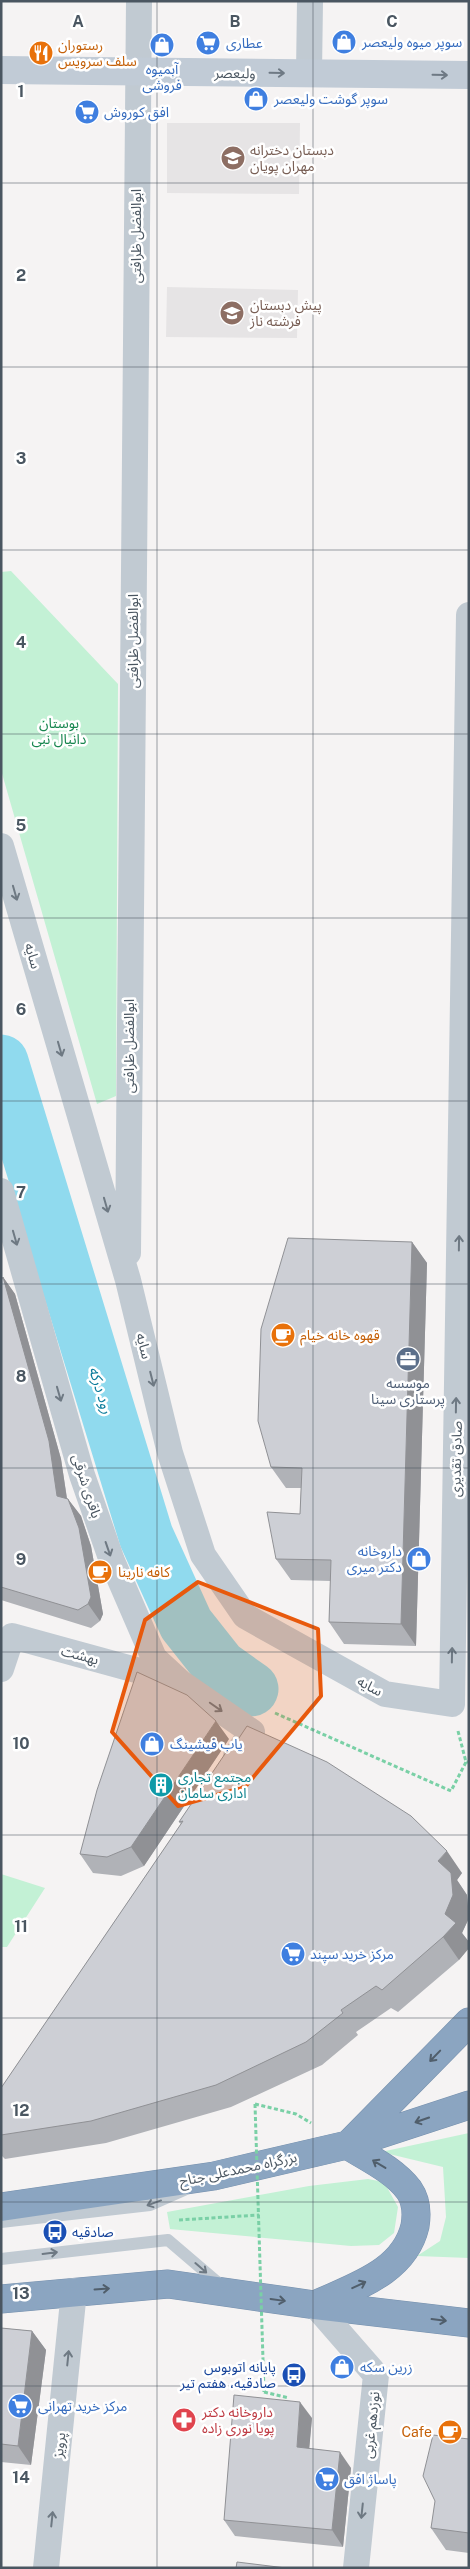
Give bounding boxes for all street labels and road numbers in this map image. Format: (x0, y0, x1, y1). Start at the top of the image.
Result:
street label: ولیعصر (213, 65, 256, 82)
street label: ابوالفضل ظرافتی (128, 189, 145, 283)
street label: ابوالفضل ظرافتی (125, 594, 142, 688)
street label: سایه (22, 941, 44, 971)
street label: ابوالفضل ظرافتی (121, 999, 138, 1093)
street label: سایه (133, 1331, 155, 1361)
street label: صادق تقدیری (447, 1420, 466, 1497)
street label: باقری شرقی (68, 1452, 105, 1521)
street label: بهشت (59, 1642, 101, 1669)
street label: سایه (355, 1673, 385, 1699)
street label: بزرگراه محمدعلی جناح (178, 2149, 299, 2192)
street label: نوزدهم غربی (360, 2390, 385, 2460)
street label: پرویز (50, 2431, 70, 2460)

